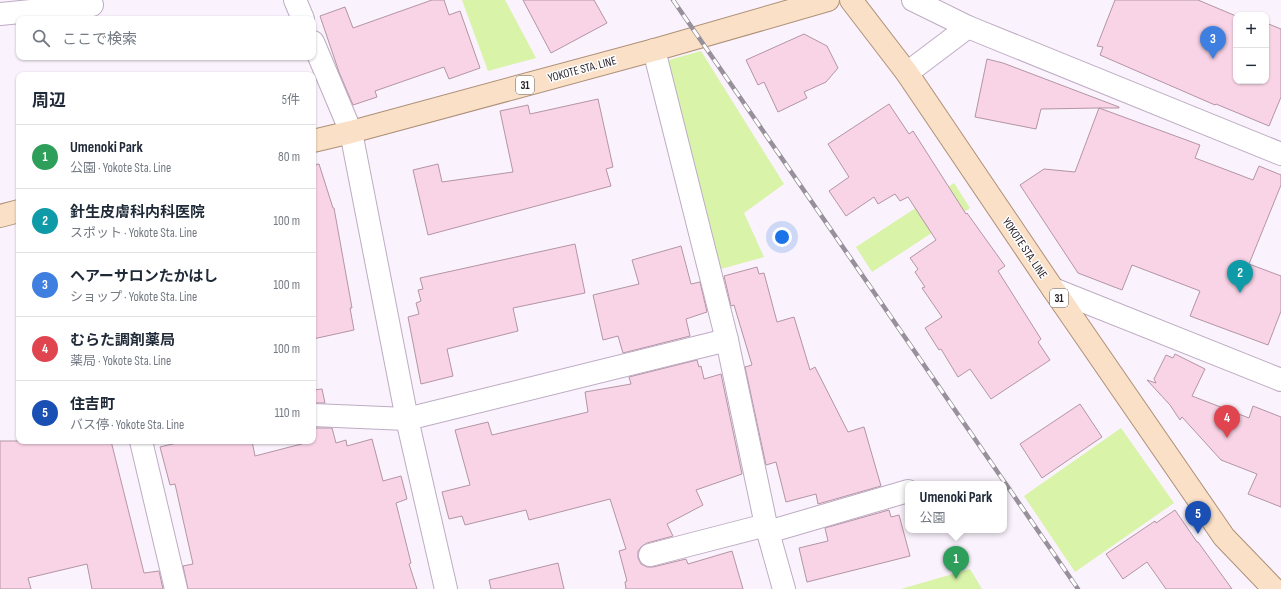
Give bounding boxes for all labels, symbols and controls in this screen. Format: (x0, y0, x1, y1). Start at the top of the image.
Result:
map controls (1233, 12, 1269, 84)
button: + (1233, 12, 1269, 48)
search box (16, 16, 316, 60)
pin: 3 (1200, 26, 1226, 59)
icon: search (30, 27, 52, 49)
text: ここで検索 (62, 30, 137, 49)
button: − (1233, 48, 1269, 84)
street label: YOKOTE STA. LINE (546, 53, 618, 86)
road number: 31 (516, 76, 534, 94)
text: 周辺 (32, 91, 66, 111)
text: 5件 (282, 92, 300, 108)
text: Umenoki Park (70, 138, 143, 157)
text: 1 (42, 149, 48, 165)
text: 80 m (278, 149, 300, 165)
text: 公園 · Yokote Sta. Line (70, 160, 171, 176)
text: 針生皮膚科内科医院 (70, 203, 205, 222)
text: 2 (42, 213, 48, 229)
text: 100 m (273, 213, 300, 229)
street label: YOKOTE STA. LINE (999, 215, 1050, 282)
text: スポット · Yokote Sta. Line (70, 225, 197, 241)
your location (772, 227, 792, 247)
pin: 2 (1227, 260, 1253, 293)
text: ヘアーサロンたかはし (70, 267, 218, 286)
text: 3 (42, 277, 48, 293)
text: 100 m (273, 277, 300, 293)
text: ショップ · Yokote Sta. Line (70, 289, 197, 305)
road number: 31 (1050, 289, 1068, 307)
text: むらた調剤薬局 (70, 331, 175, 350)
text: 4 (42, 341, 48, 357)
text: 100 m (273, 341, 300, 357)
text: 薬局 · Yokote Sta. Line (70, 353, 171, 369)
text: 住吉町 (70, 395, 115, 414)
text: 5 (42, 405, 48, 421)
text: 110 m (275, 405, 300, 421)
pin: 4 (1214, 405, 1240, 438)
text: バス停 · Yokote Sta. Line (70, 417, 184, 433)
popup (905, 481, 1007, 533)
text: Umenoki Park (920, 488, 992, 507)
pin: 5 (1185, 501, 1211, 534)
text: 公園 (920, 510, 946, 526)
pin: 1 (943, 546, 969, 579)

